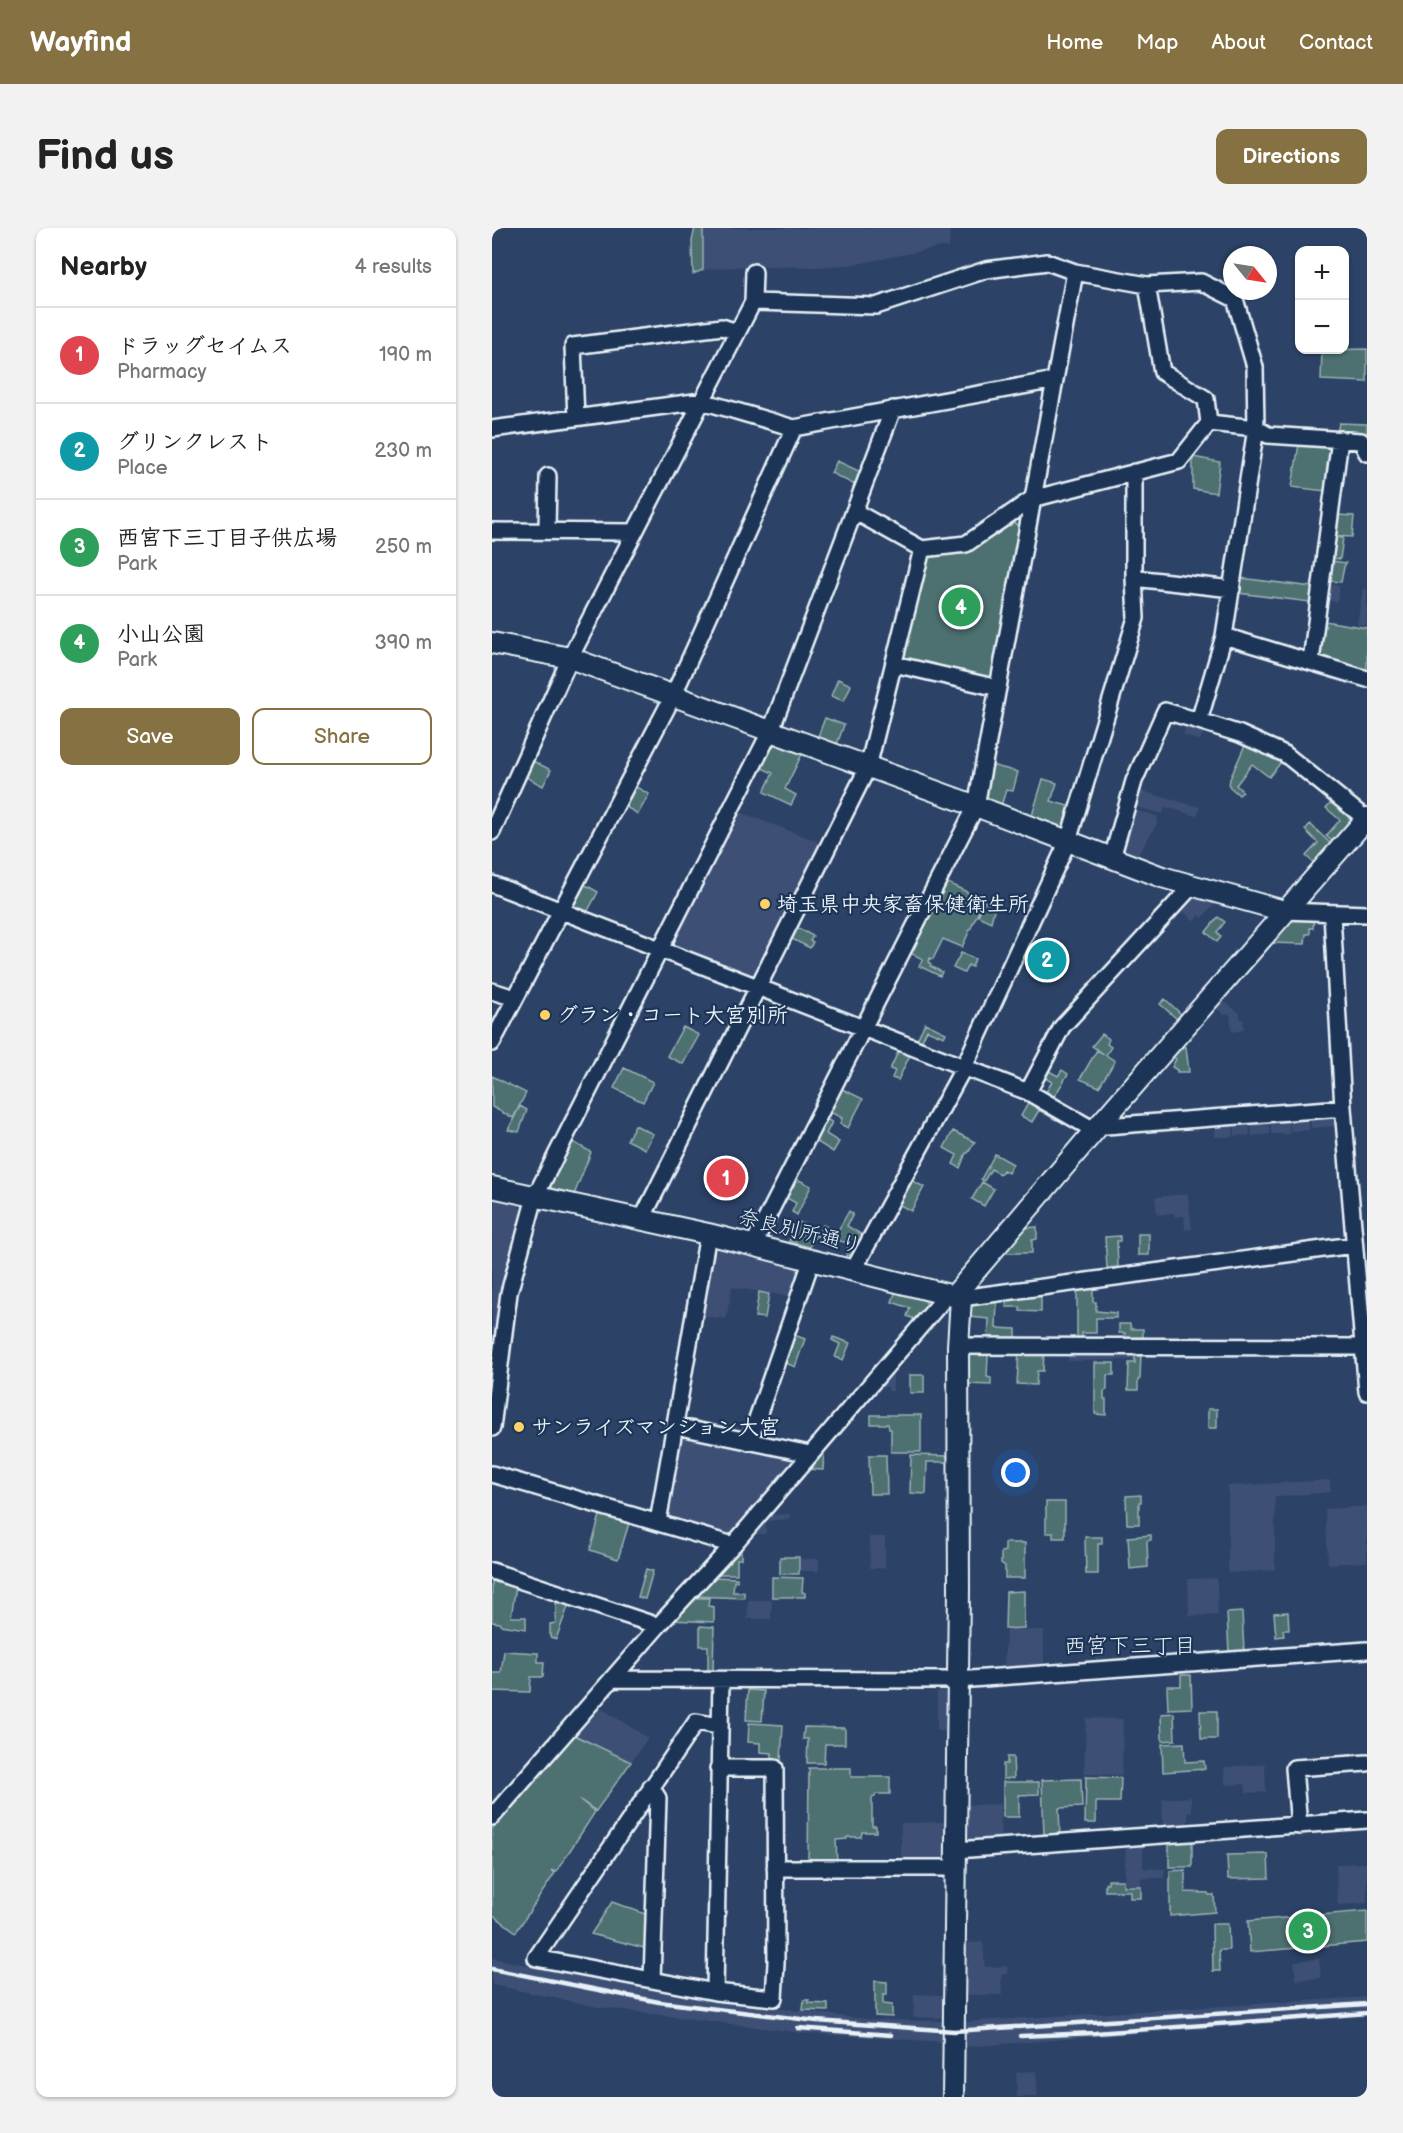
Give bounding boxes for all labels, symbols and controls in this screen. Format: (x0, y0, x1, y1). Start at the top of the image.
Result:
text: Wayfind (30, 26, 131, 59)
text: Home (1046, 30, 1103, 55)
text: Map (1136, 30, 1178, 55)
text: About (1211, 30, 1266, 55)
text: Contact (1299, 30, 1373, 55)
button: Directions (1216, 129, 1367, 184)
text: Find us (36, 131, 174, 182)
north arrow (1223, 246, 1277, 300)
map controls (1295, 246, 1349, 354)
button: + (1295, 246, 1349, 300)
text: Nearby (60, 252, 147, 283)
text: 4 results (354, 255, 432, 279)
button: − (1295, 300, 1349, 354)
text: ドラッグセイムス (117, 333, 292, 360)
text: 1 (75, 343, 84, 367)
text: 190 m (379, 343, 432, 367)
text: Pharmacy (117, 360, 207, 384)
text: グリンクレスト (117, 429, 273, 456)
text: 2 (74, 439, 85, 463)
text: 230 m (375, 439, 432, 463)
text: Place (117, 456, 168, 480)
text: 西宮下三丁目子供広場 (117, 525, 337, 552)
text: 3 (74, 535, 85, 559)
text: 250 m (375, 535, 432, 559)
text: Park (117, 552, 157, 576)
pin: 4 (942, 584, 980, 629)
text: 小山公園 (117, 621, 205, 648)
text: 4 (74, 631, 85, 655)
text: 390 m (374, 631, 432, 655)
text: Park (117, 648, 157, 672)
button: Save (60, 708, 240, 765)
button: Share (252, 708, 432, 765)
place label: 埼玉県中央家畜保健衛生所 (777, 892, 1029, 917)
marker: 埼玉県中央家畜保健衛生所 (758, 897, 772, 911)
pin: 2 (1028, 938, 1066, 982)
place label: グラン・コート大宮別所 (557, 1003, 788, 1028)
marker: グラン・コート大宮別所 (538, 1008, 552, 1022)
pin: 1 (706, 1156, 746, 1200)
street label: 奈良別所通り (736, 1204, 864, 1259)
place label: サンライズマンション大宮 (531, 1415, 780, 1440)
marker: サンライズマンション大宮 (512, 1420, 526, 1434)
your location (1001, 1458, 1030, 1487)
district label: 西宮下三丁目 (1064, 1633, 1196, 1660)
pin: 3 (1288, 1908, 1328, 1954)

